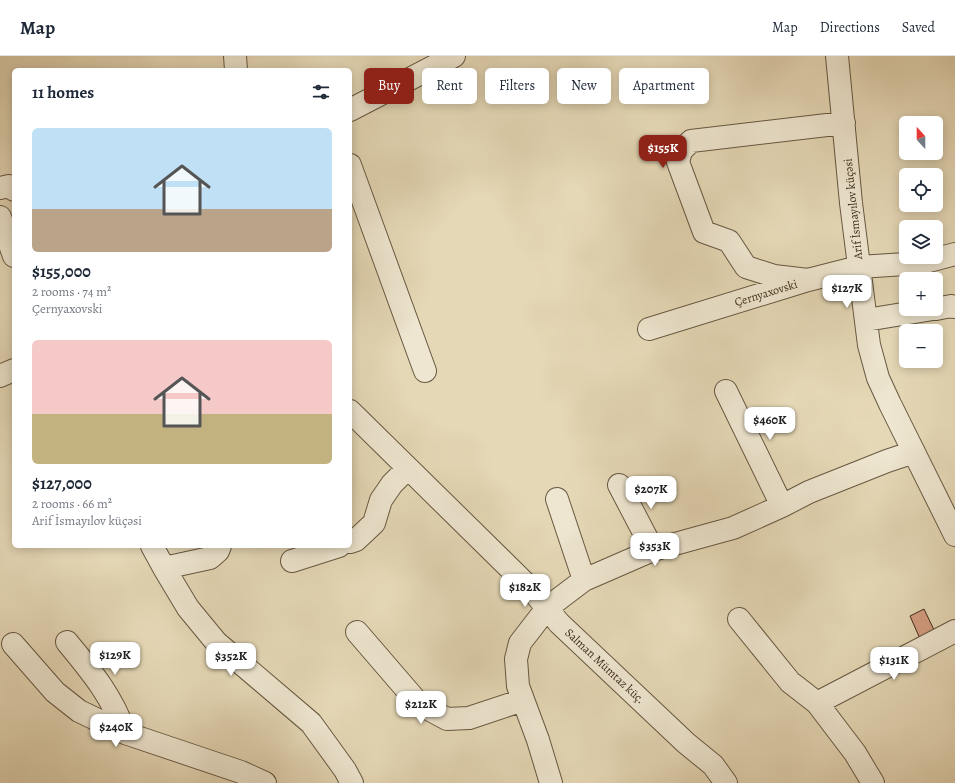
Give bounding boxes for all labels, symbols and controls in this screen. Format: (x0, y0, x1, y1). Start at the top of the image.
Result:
text: Map (20, 15, 55, 41)
text: Map (772, 18, 798, 37)
text: Directions (820, 18, 880, 37)
text: Saved (902, 18, 935, 37)
chip: Buy (364, 68, 414, 104)
chip: Rent (422, 68, 477, 104)
chip: Filters (485, 68, 549, 104)
chip: New (557, 68, 611, 104)
chip: Apartment (619, 68, 709, 104)
text: 11 homes (32, 81, 94, 104)
icon: filters (310, 81, 332, 103)
north arrow (899, 116, 943, 160)
map controls (899, 116, 943, 368)
pin: $155K (635, 135, 691, 169)
text: $155K (648, 139, 678, 156)
icon: home (146, 154, 218, 226)
street label: Arif İsmayılov küçəsi (840, 158, 866, 261)
button: locate (899, 168, 943, 212)
button: layers (899, 220, 943, 264)
text: $155,000 (32, 260, 91, 283)
button: + (899, 272, 943, 316)
pin: $127K (819, 275, 875, 309)
street label: Çernyaxovski (733, 276, 799, 310)
text: $127K (831, 279, 863, 296)
text: 2 rooms · 74 m² (32, 283, 111, 300)
text: Çernyaxovski (32, 300, 103, 317)
button: − (899, 324, 943, 368)
icon: home (146, 366, 218, 438)
pin: $460K (742, 407, 798, 441)
text: $460K (753, 411, 787, 428)
text: $127,000 (32, 472, 92, 495)
pin: $207K (623, 476, 679, 510)
text: $207K (635, 480, 667, 497)
text: 2 rooms · 66 m² (32, 495, 112, 512)
text: Arif İsmayılov küçəsi (32, 512, 142, 529)
pin: $353K (627, 533, 683, 567)
text: $353K (639, 537, 671, 554)
pin: $182K (497, 574, 553, 608)
text: $182K (509, 578, 541, 595)
street label: Salman Mümtaz küç. (562, 625, 648, 707)
pin: $129K (87, 642, 143, 676)
pin: $352K (203, 643, 259, 677)
text: $129K (99, 646, 131, 663)
text: $352K (215, 647, 247, 664)
pin: $131K (866, 647, 922, 681)
text: $131K (879, 651, 909, 668)
pin: $212K (393, 691, 449, 725)
text: $212K (405, 695, 437, 712)
pin: $240K (88, 714, 144, 748)
text: $240K (99, 718, 133, 735)

